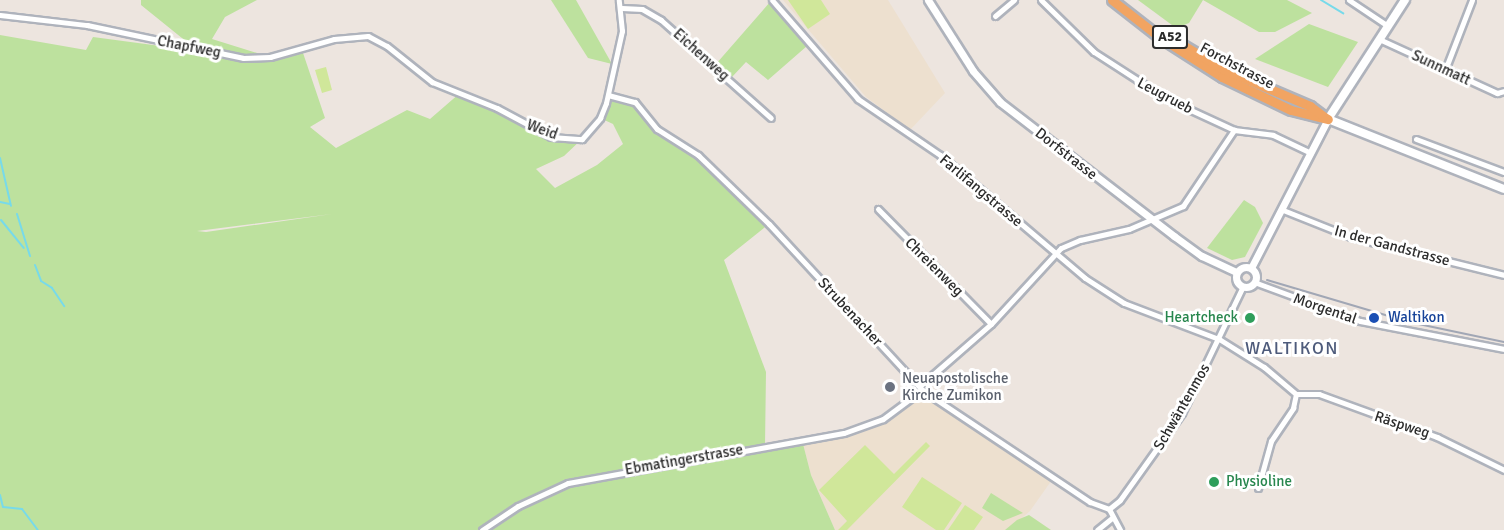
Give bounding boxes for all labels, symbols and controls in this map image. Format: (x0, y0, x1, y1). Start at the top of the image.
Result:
street label: Eichenweg (669, 25, 733, 85)
road number: A52 (1150, 26, 1190, 48)
street label: Chapfweg (156, 32, 222, 62)
street label: Forchstrasse (1197, 39, 1277, 93)
street label: Sunnmatt (1409, 47, 1473, 89)
street label: Leugrueb (1134, 74, 1196, 118)
street label: Weid (524, 116, 560, 144)
street label: Dorfstrasse (1031, 124, 1101, 184)
street label: Farlifangstrasse (936, 151, 1026, 231)
street label: In der Gandstrasse (1332, 222, 1452, 270)
street label: Chreienweg (901, 234, 967, 300)
street label: Strubenacher (814, 274, 886, 350)
street label: Morgental (1291, 290, 1359, 328)
place label: Heartcheck (1164, 309, 1238, 327)
marker: Waltikon (1365, 309, 1383, 327)
place label: Waltikon (1388, 309, 1445, 327)
marker: Heartcheck (1243, 311, 1257, 325)
district label: WALTIKON (1245, 337, 1339, 359)
street label: Schwäntenmos (1150, 361, 1214, 453)
place label: Neuapostolische Kirche Zumikon (902, 369, 1008, 404)
marker: Neuapostolische Kirche Zumikon (883, 380, 897, 394)
street label: Räspweg (1372, 408, 1432, 442)
street label: Ebmatingerstrasse (623, 441, 745, 479)
place label: Physioline (1226, 473, 1292, 491)
marker: Physioline (1207, 475, 1221, 489)

